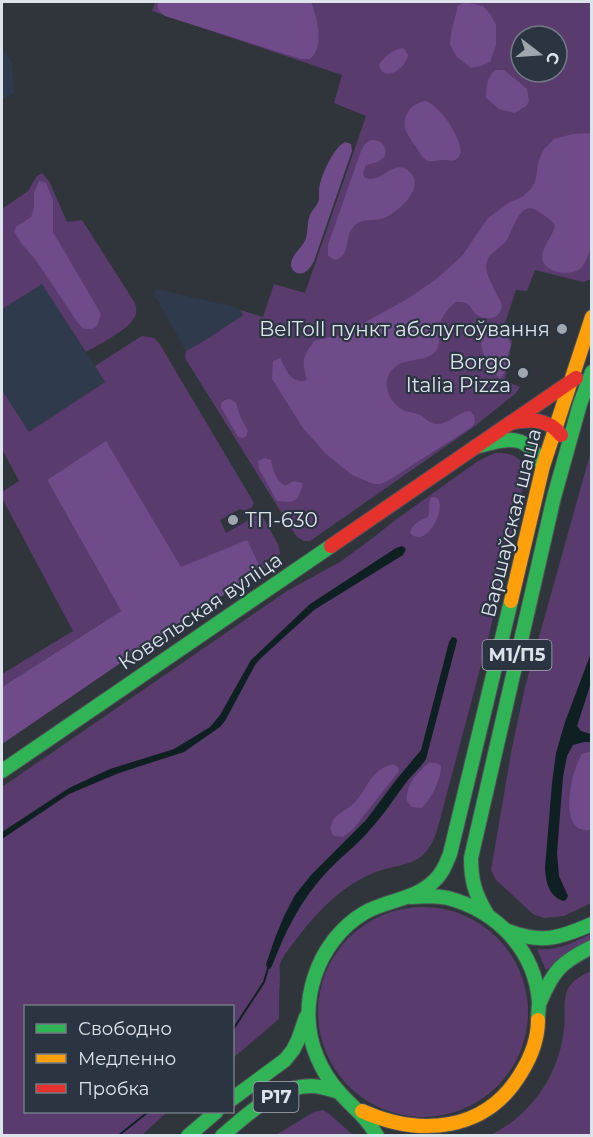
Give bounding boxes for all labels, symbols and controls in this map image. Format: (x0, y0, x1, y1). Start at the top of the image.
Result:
north arrow (509, 24, 569, 84)
text: С (542, 50, 564, 67)
place label: BelToll пункт абслугоўвання (259, 317, 550, 341)
marker: BelToll пункт абслугоўвання (555, 322, 569, 336)
place label: Borgo Italia Pizza (406, 350, 511, 397)
marker: Borgo Italia Pizza (516, 366, 530, 380)
street label: Варшаўская шаша (476, 426, 546, 620)
place label: ТП-630 (245, 508, 318, 532)
marker: ТП-630 (226, 513, 240, 527)
street label: Ковельская вуліца (114, 547, 286, 675)
road number: М1/П5 (482, 640, 552, 670)
legend (24, 1005, 234, 1113)
text: Свободно (78, 1018, 172, 1040)
text: Медленно (78, 1048, 176, 1070)
text: Пробка (78, 1078, 149, 1100)
road number: Р17 (254, 1082, 298, 1112)

